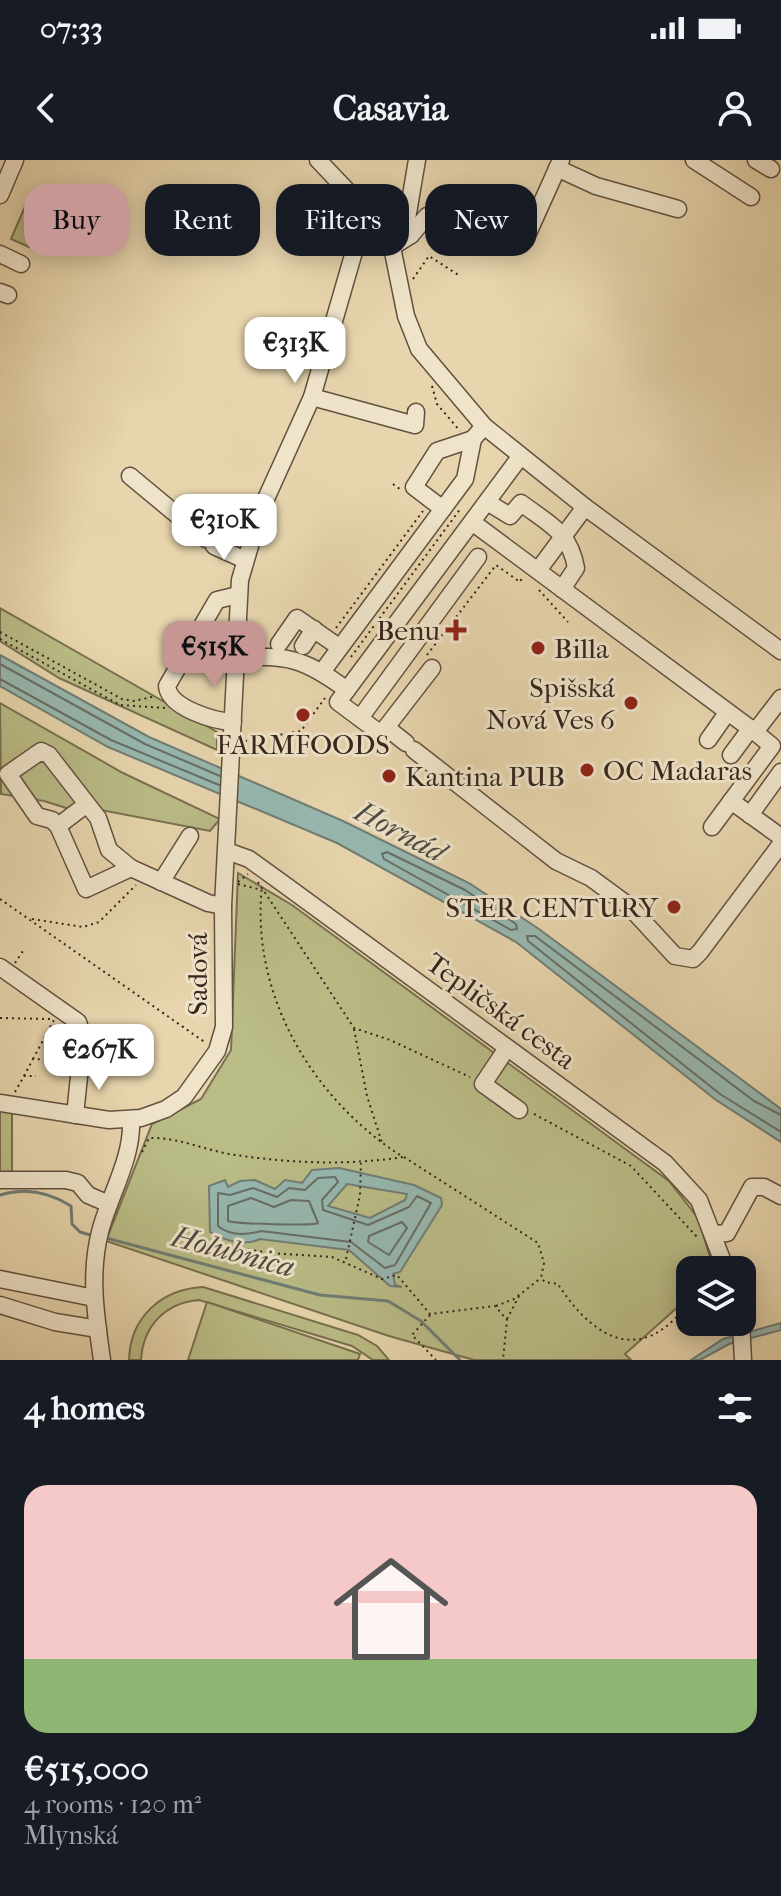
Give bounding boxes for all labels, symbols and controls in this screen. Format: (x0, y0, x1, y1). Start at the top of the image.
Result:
text: 07:33 (40, 11, 103, 46)
icon: back (24, 86, 68, 130)
icon: person (713, 86, 757, 130)
text: Casavia (333, 87, 448, 129)
chip: Buy (24, 184, 129, 256)
chip: Rent (145, 184, 260, 256)
chip: Filters (276, 184, 409, 256)
chip: New (425, 184, 537, 256)
pin: €313K (239, 317, 351, 385)
text: €313K (263, 327, 327, 358)
pin: €310K (168, 494, 280, 562)
text: €310K (190, 504, 258, 535)
place label: Benu (376, 614, 440, 647)
pin: €515K (158, 621, 270, 689)
marker: Benu (447, 621, 465, 639)
text: €515K (181, 631, 247, 662)
place label: Billa (554, 632, 610, 665)
marker: Billa (529, 639, 547, 657)
place label: Spišská Nová Ves 6 (486, 671, 616, 736)
marker: Spišská Nová Ves 6 (622, 694, 640, 712)
marker: FARMFOODS (294, 706, 312, 724)
place label: FARMFOODS (216, 728, 390, 761)
place label: OC Madaras (603, 754, 752, 787)
place label: Kantina PUB (405, 760, 565, 793)
marker: OC Madaras (578, 761, 596, 779)
marker: Kantina PUB (380, 767, 398, 785)
water label: Hornád (348, 793, 454, 872)
place label: STER CENTURY (446, 891, 659, 924)
marker: STER CENTURY (665, 898, 683, 916)
street label: Sadová (181, 931, 214, 1016)
street label: Tepličská cesta (420, 946, 583, 1077)
pin: €267K (43, 1024, 155, 1092)
text: €267K (62, 1034, 136, 1065)
water label: Holubnica (167, 1219, 298, 1285)
map controls (676, 1256, 756, 1336)
button: layers (676, 1256, 756, 1336)
icon: filters (713, 1386, 757, 1430)
text: 4 homes (24, 1388, 145, 1428)
icon: home (319, 1537, 463, 1681)
text: €515,000 (24, 1749, 149, 1789)
text: 4 rooms · 120 m² (24, 1789, 201, 1820)
text: Mlynská (24, 1820, 118, 1851)

